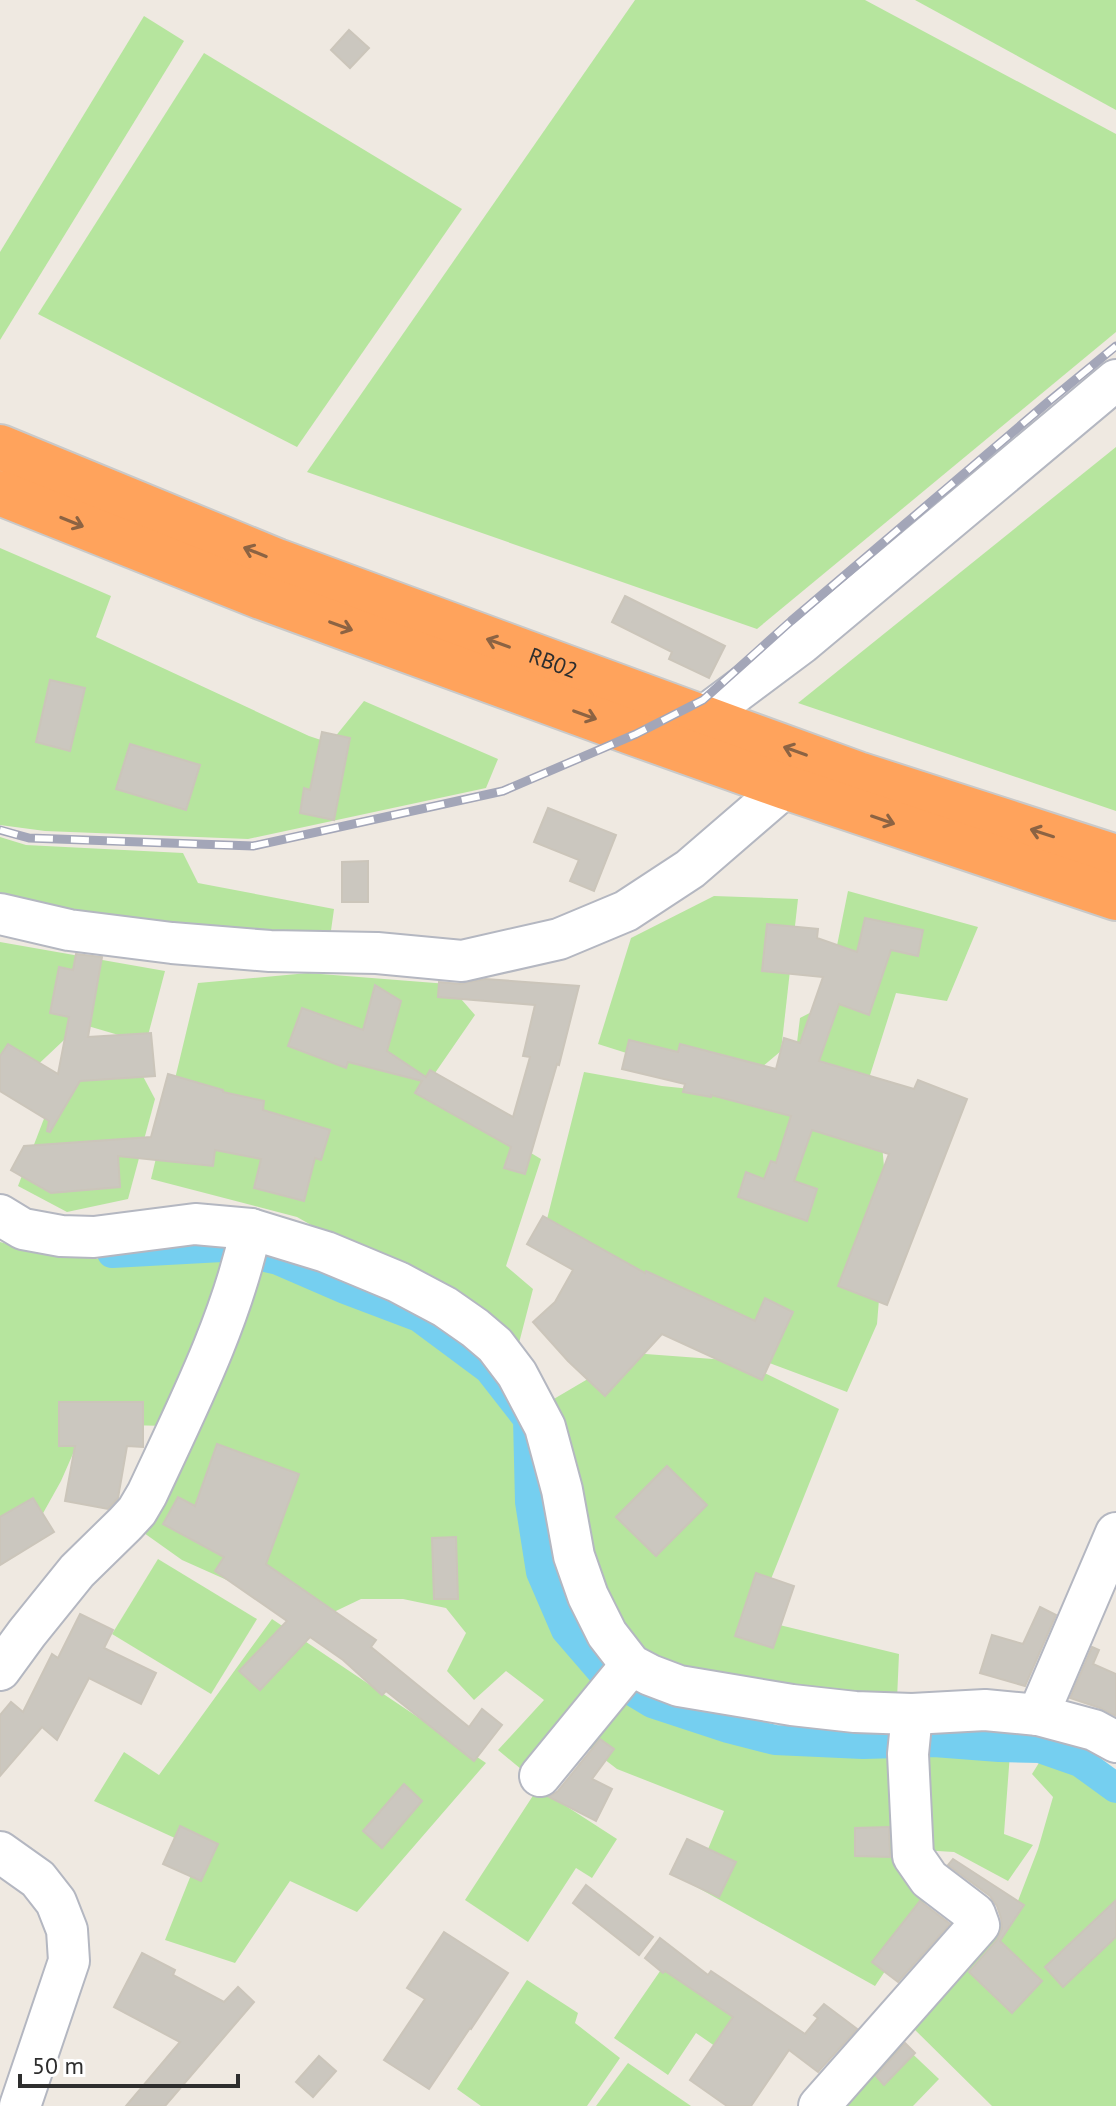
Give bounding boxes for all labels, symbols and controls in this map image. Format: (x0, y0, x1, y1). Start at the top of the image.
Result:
one-way arrow (59, 515, 84, 530)
one-way arrow (243, 544, 267, 558)
one-way arrow (328, 620, 353, 634)
one-way arrow (486, 635, 511, 649)
street label: RB02 (525, 641, 582, 684)
one-way arrow (572, 709, 597, 723)
one-way arrow (783, 743, 808, 757)
one-way arrow (870, 814, 895, 829)
one-way arrow (1029, 825, 1054, 840)
scale bar (20, 2038, 238, 2088)
text: 50 m (32, 2050, 84, 2081)

